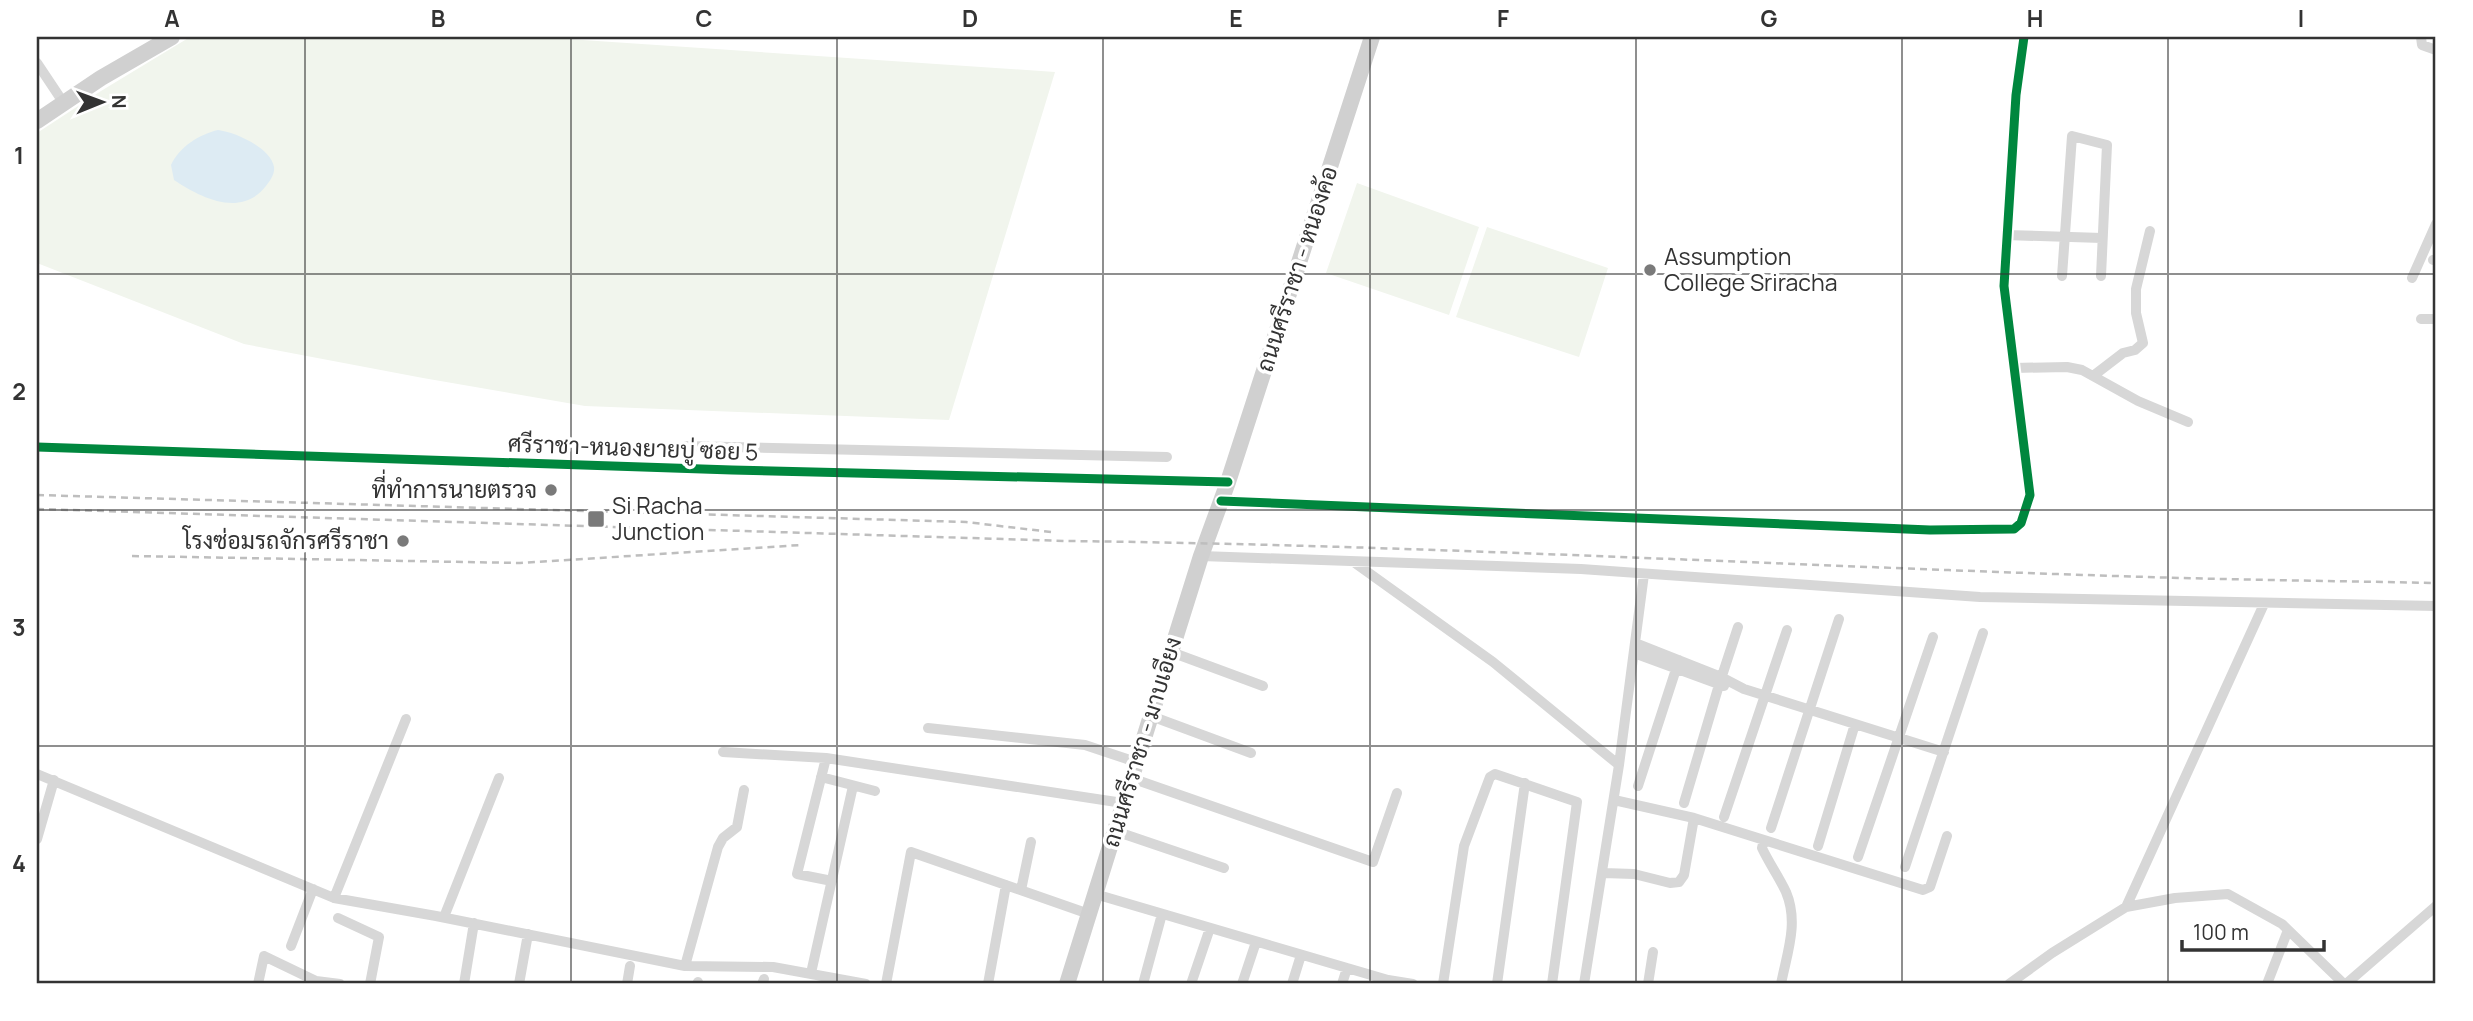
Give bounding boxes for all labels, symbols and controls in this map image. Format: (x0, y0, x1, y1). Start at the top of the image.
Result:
text: A (164, 2, 180, 34)
text: B (431, 2, 445, 34)
text: C (696, 2, 713, 34)
text: D (962, 2, 978, 34)
text: E (1229, 2, 1243, 34)
text: F (1497, 2, 1509, 34)
text: G (1761, 2, 1778, 34)
text: H (2027, 2, 2043, 34)
text: I (2298, 2, 2304, 34)
north arrow (66, 66, 136, 136)
text: N (106, 95, 132, 109)
text: 1 (14, 139, 24, 171)
street label: ถนนศรีราชา - หนองค้อ (1248, 162, 1344, 376)
place label: Assumption College Sriracha (1664, 240, 1838, 298)
marker: Assumption College Sriracha (1642, 262, 1658, 278)
text: 2 (12, 375, 26, 407)
street label: ศรีราชา-หนองยายบู่ ซอย 5 (507, 427, 759, 469)
place label: ที่ทำการนายตรวจ (371, 469, 537, 505)
marker: ที่ทำการนายตรวจ (543, 482, 559, 498)
place label: Si Racha Junction (612, 489, 705, 547)
marker: Si Racha Junction (586, 509, 606, 529)
place label: โรงซ่อมรถจักรศรีราชา (181, 524, 389, 556)
marker: โรงซ่อมรถจักรศรีราชา (395, 533, 411, 549)
text: 3 (12, 611, 26, 643)
street label: ถนนศรีราชา - มาบเอียง (1094, 633, 1188, 851)
text: 4 (12, 847, 26, 879)
scale bar (2182, 909, 2324, 953)
text: 100 m (2193, 918, 2249, 946)

